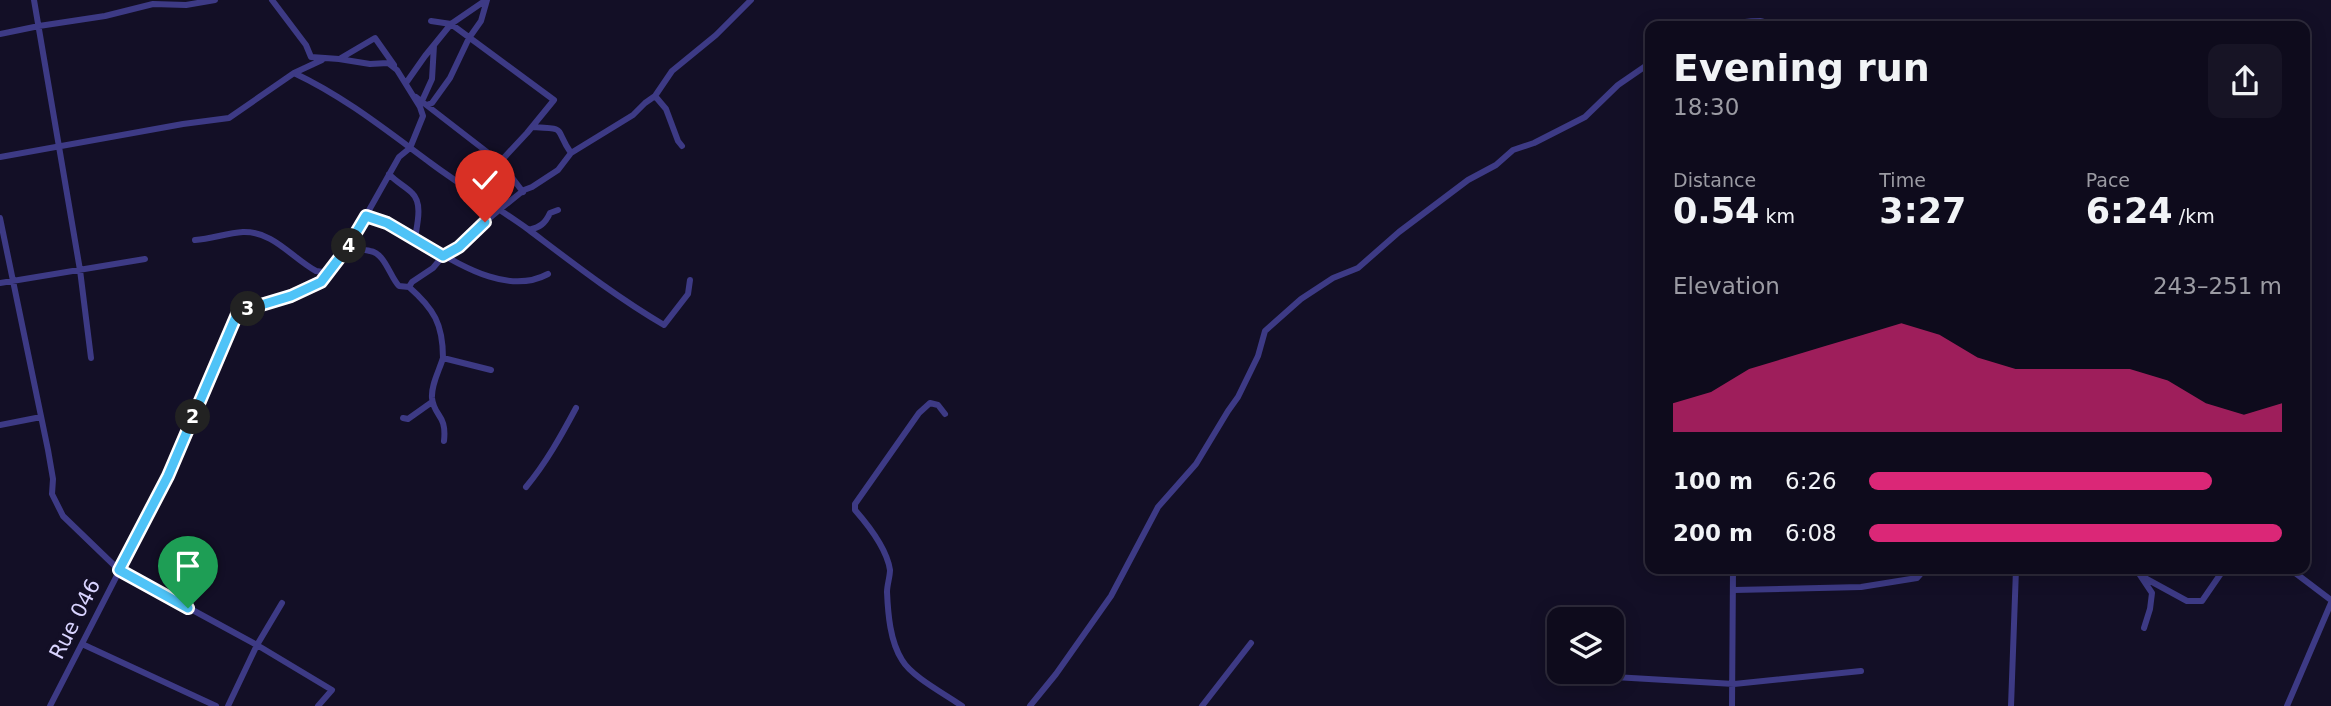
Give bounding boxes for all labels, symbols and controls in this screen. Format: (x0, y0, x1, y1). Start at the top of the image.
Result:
button: share (2208, 44, 2282, 118)
text: Evening run (1673, 46, 1930, 90)
text: 18:30 (1673, 94, 1739, 120)
pin (455, 150, 515, 222)
icon: check (466, 161, 504, 199)
text: Distance (1673, 169, 1756, 191)
text: Time (1879, 169, 1926, 191)
text: Pace (2086, 169, 2130, 191)
text: 0.54 (1673, 191, 1759, 231)
text: 3:27 (1879, 191, 1966, 231)
text: 6:24 (2086, 191, 2173, 231)
text: km (1759, 205, 1795, 227)
text: /km (2173, 205, 2215, 227)
pin: 4 (332, 229, 366, 264)
text: 4 (342, 234, 355, 256)
text: Elevation (1673, 273, 1780, 299)
text: 243–251 m (2153, 273, 2282, 299)
pin: 3 (230, 292, 266, 326)
text: 3 (241, 297, 254, 319)
pin: 2 (176, 400, 210, 434)
text: 2 (186, 405, 199, 427)
text: 100 m (1673, 468, 1753, 494)
text: 6:26 (1785, 468, 1837, 494)
text: 200 m (1673, 520, 1753, 546)
text: 6:08 (1785, 520, 1837, 546)
pin (158, 536, 218, 608)
icon: arrive (169, 547, 207, 585)
street label: Rue 046 (45, 575, 105, 663)
map controls (1547, 607, 1624, 684)
button: layers (1547, 607, 1624, 684)

